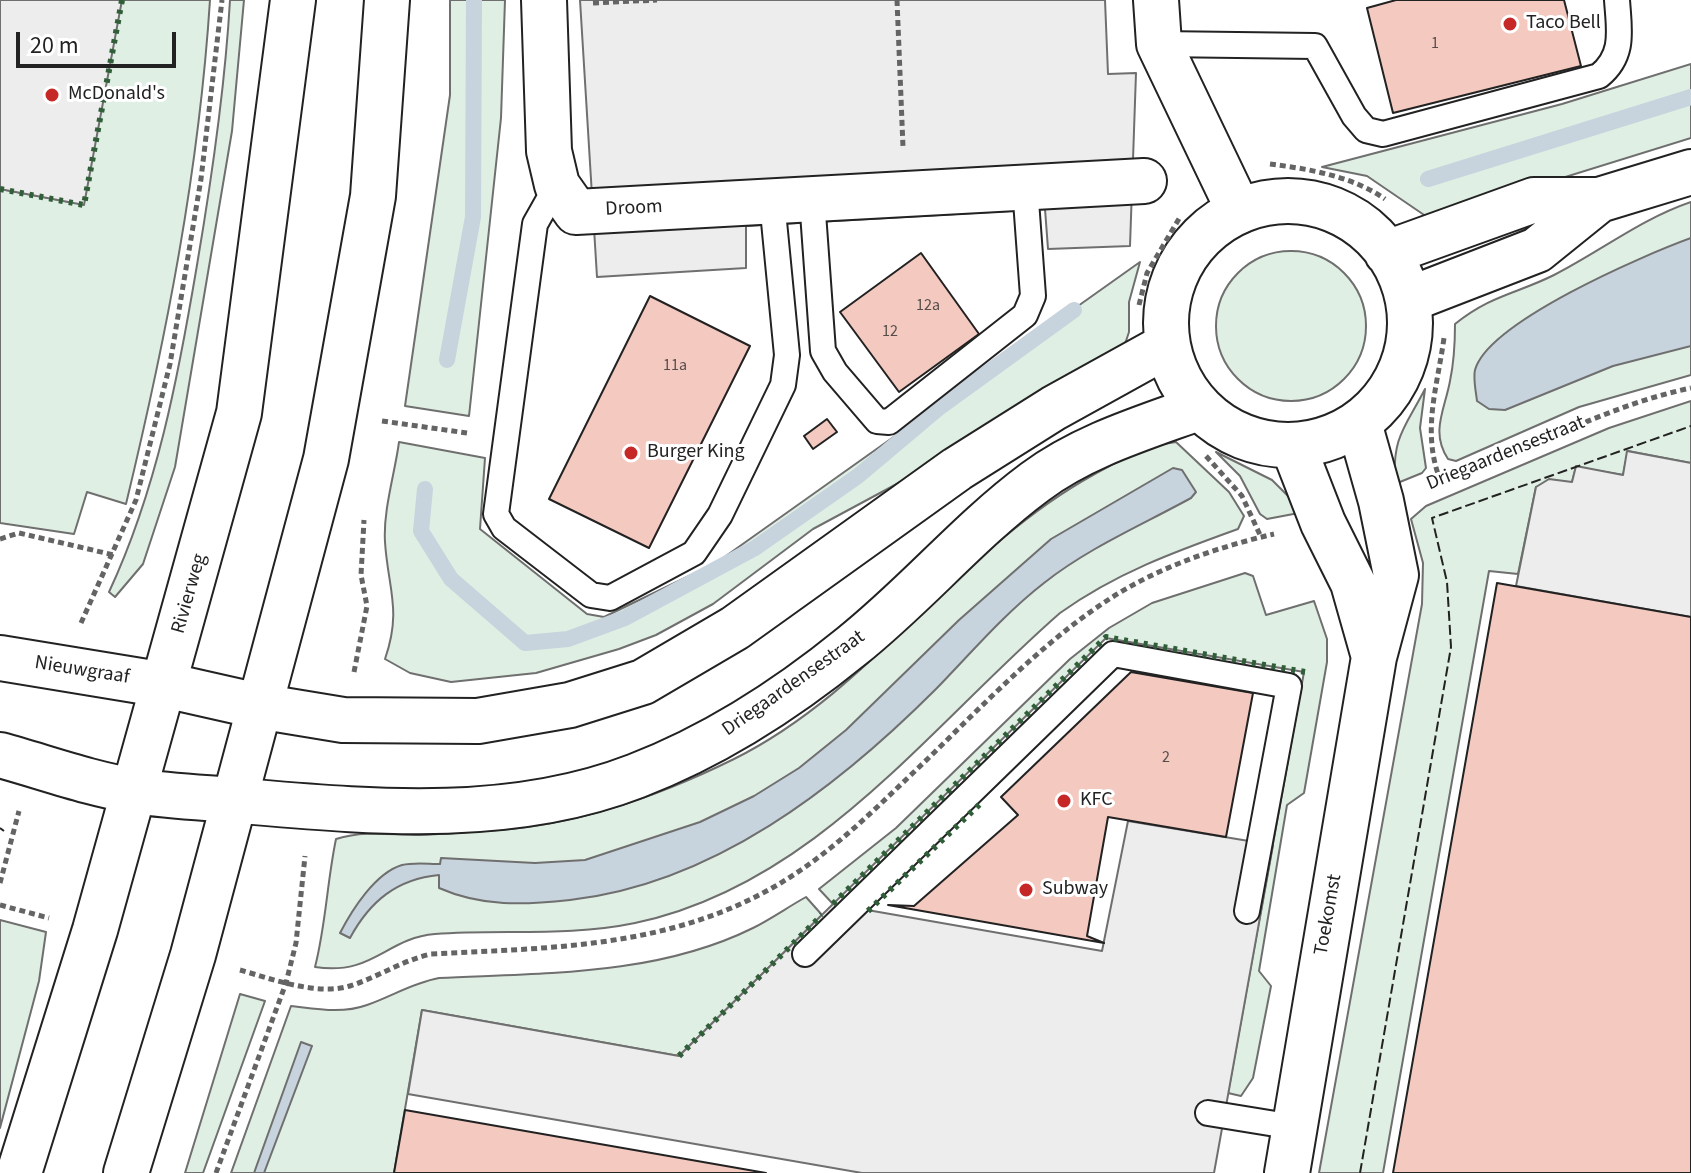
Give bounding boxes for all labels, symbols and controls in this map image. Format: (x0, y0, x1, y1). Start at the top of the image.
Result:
place label: Taco Bell (1526, 12, 1601, 36)
marker: Taco Bell (1501, 15, 1519, 33)
scale bar (20, 16, 180, 66)
text: 20 m (30, 28, 79, 63)
house number: 1 (1431, 34, 1439, 54)
place label: McDonald's (68, 83, 165, 107)
marker: McDonald's (43, 86, 61, 104)
street label: Droom (605, 196, 663, 222)
house number: 12a (916, 296, 940, 316)
house number: 12 (882, 322, 898, 342)
house number: 11a (663, 356, 687, 376)
street label: Driegaardensestraat (1423, 411, 1589, 497)
place label: Burger King (647, 441, 745, 465)
marker: Burger King (622, 444, 640, 462)
street label: Rivierweg (167, 551, 213, 637)
street label: Driegaardensestraat (718, 626, 870, 742)
street label: Nieuwgraaf (33, 652, 131, 690)
house number: 2 (1162, 748, 1170, 768)
place label: KFC (1080, 789, 1113, 813)
marker: KFC (1055, 792, 1073, 810)
street label: Toekomst (1310, 873, 1348, 957)
place label: Subway (1042, 878, 1108, 902)
marker: Subway (1017, 881, 1035, 899)

